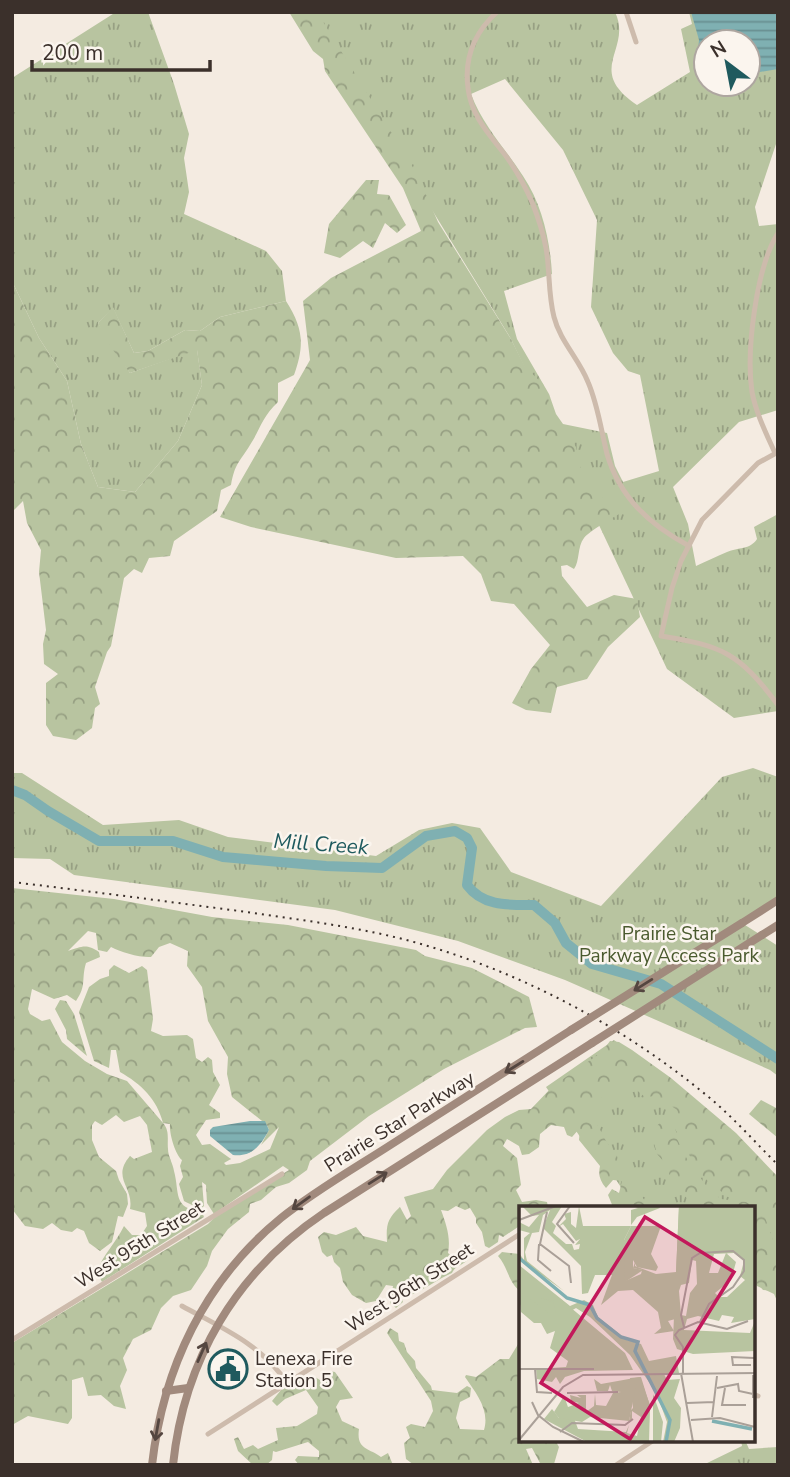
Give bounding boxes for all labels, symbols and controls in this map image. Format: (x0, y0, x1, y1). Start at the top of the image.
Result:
scale bar (32, 28, 210, 72)
north arrow (692, 28, 762, 98)
text: N (706, 35, 731, 64)
text: 200 m (42, 39, 103, 67)
water label: Mill Creek (273, 827, 370, 861)
park label: Prairie Star Parkway Access Park (579, 921, 760, 969)
one-way arrow (633, 979, 653, 993)
one-way arrow (504, 1060, 524, 1074)
street label: Prairie Star Parkway (320, 1065, 480, 1179)
one-way arrow (368, 1171, 388, 1185)
street label: West 95th Street (70, 1195, 209, 1295)
one-way arrow (292, 1196, 311, 1210)
inset map (519, 1206, 755, 1442)
street label: West 96th Street (341, 1237, 479, 1339)
one-way arrow (196, 1342, 209, 1363)
place label: Lenexa Fire Station 5 (255, 1346, 353, 1394)
public building icon: Lenexa Fire Station 5 (207, 1348, 249, 1390)
one-way arrow (150, 1418, 163, 1441)

